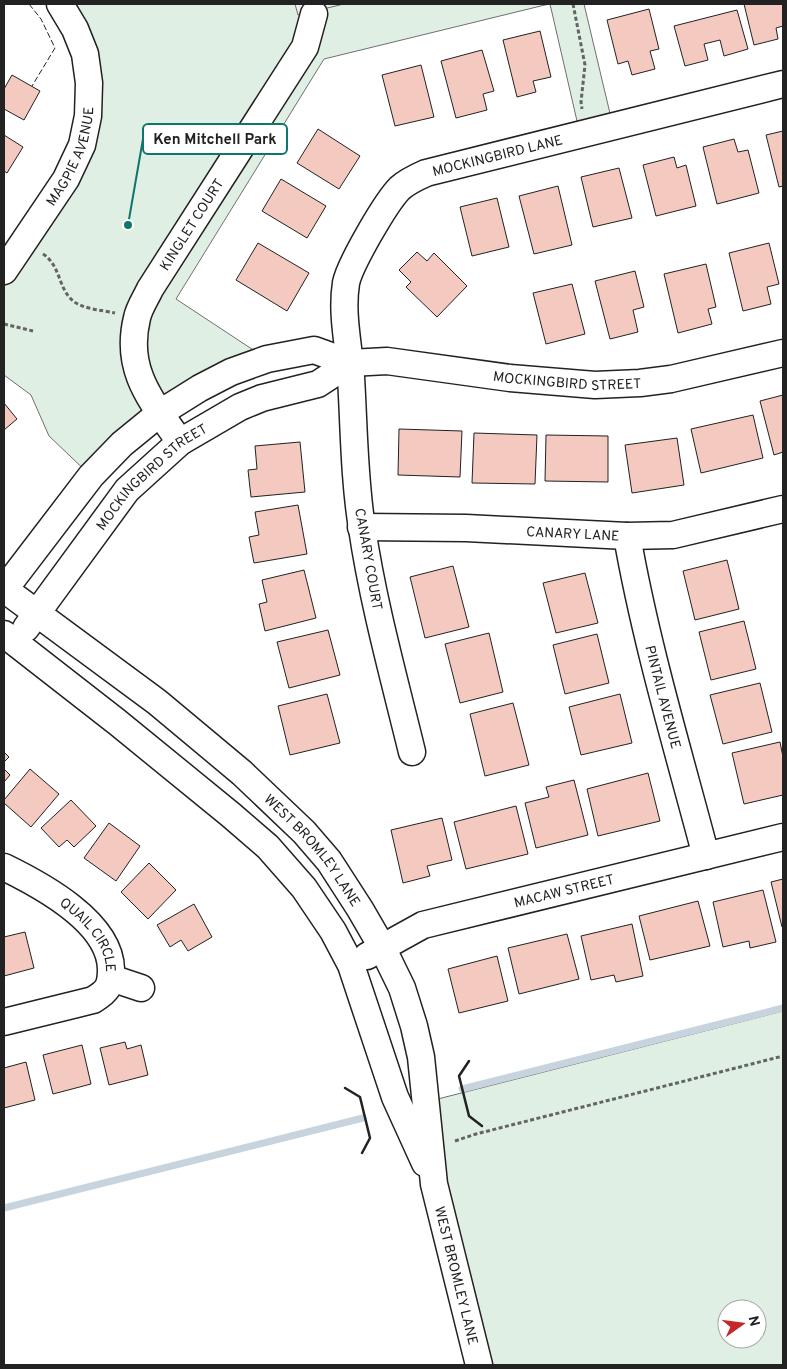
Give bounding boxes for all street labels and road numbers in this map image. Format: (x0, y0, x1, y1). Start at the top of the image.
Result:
street label: MAGPIE AVENUE (43, 107, 98, 210)
street label: MOCKINGBIRD LANE (431, 132, 565, 181)
street label: KINGLET COURT (157, 176, 228, 274)
street label: MOCKINGBIRD STREET (492, 369, 642, 395)
street label: MOCKINGBIRD STREET (93, 421, 211, 534)
street label: CANARY COURT (350, 507, 385, 612)
street label: CANARY LANE (526, 524, 620, 546)
street label: PINTAIL AVENUE (641, 644, 684, 751)
street label: WEST BROMLEY LANE (260, 791, 363, 910)
street label: MACAW STREET (512, 872, 616, 912)
street label: QUAIL CIRCLE (56, 895, 118, 972)
street label: WEST BROMLEY LANE (430, 1205, 481, 1347)

